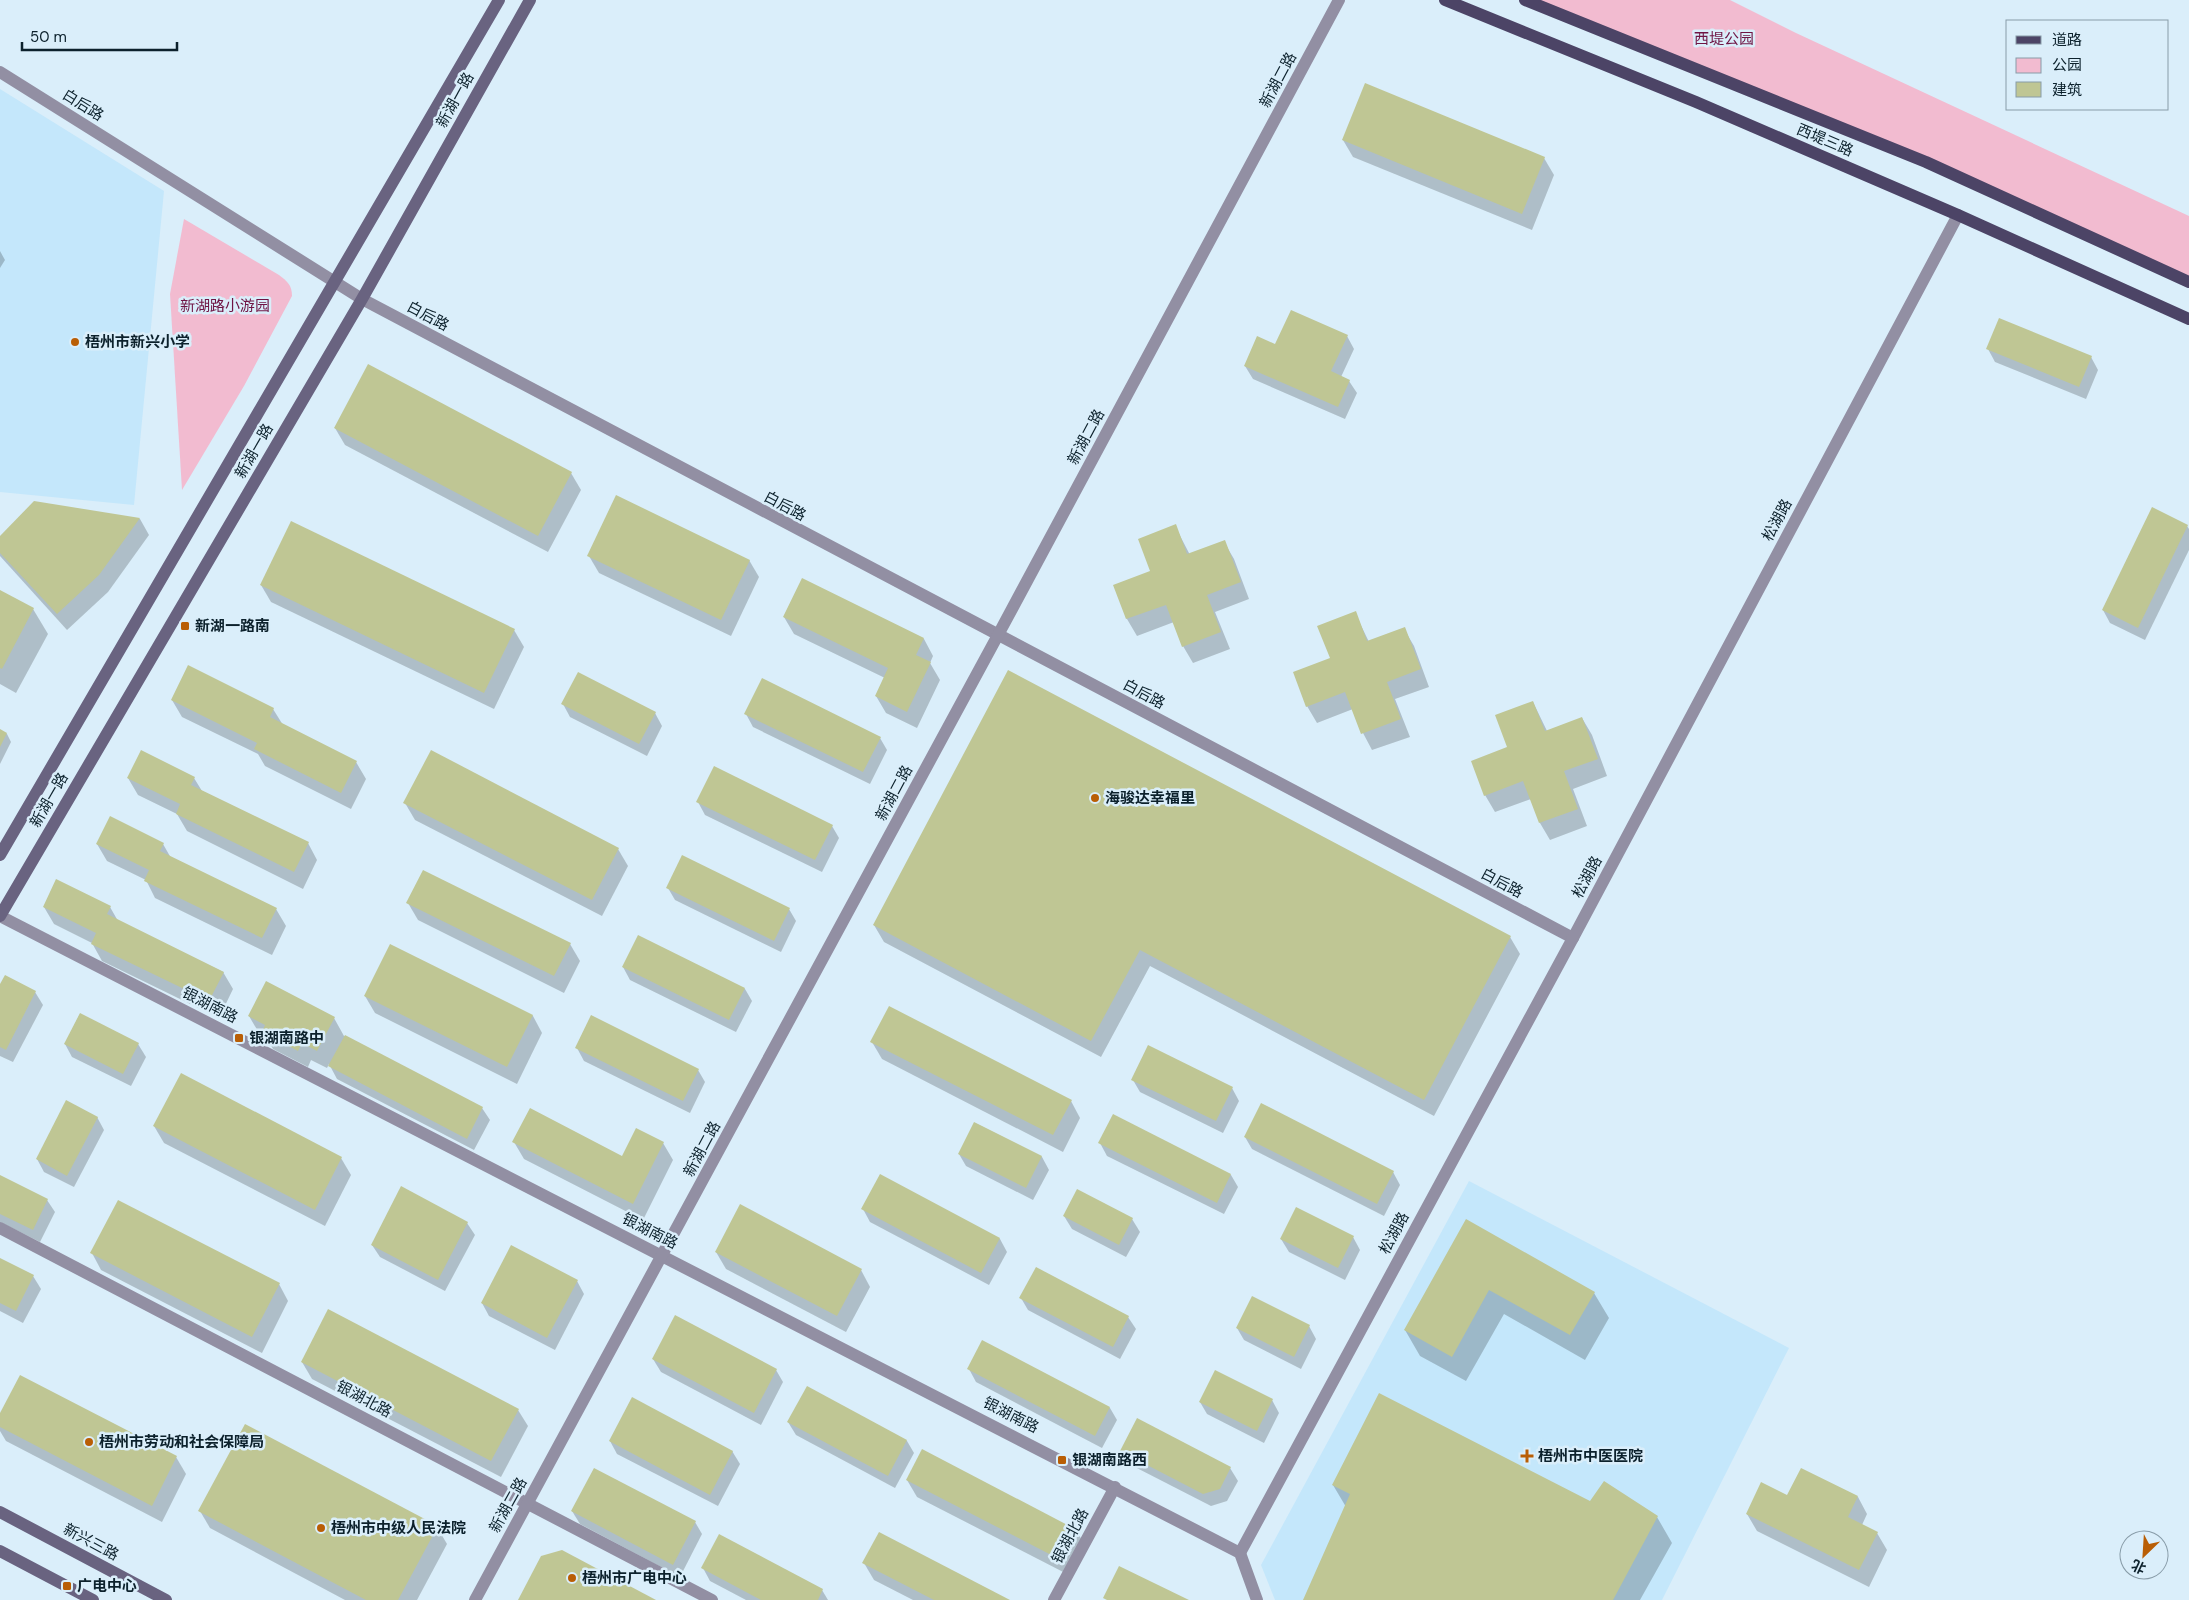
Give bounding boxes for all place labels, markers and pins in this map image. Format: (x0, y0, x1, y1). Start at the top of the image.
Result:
place label: 梧州市新兴小学 (85, 332, 190, 352)
marker: 梧州市新兴小学 (69, 336, 81, 348)
place label: 新湖一路南 (195, 616, 270, 636)
marker: 新湖一路南 (179, 620, 191, 632)
place label: 海骏达幸福里 (1105, 788, 1195, 808)
marker: 海骏达幸福里 (1089, 792, 1101, 804)
place label: 银湖南路中 (249, 1028, 324, 1048)
marker: 银湖南路中 (233, 1032, 245, 1044)
place label: 梧州市劳动和社会保障局 (99, 1432, 264, 1452)
marker: 梧州市劳动和社会保障局 (83, 1436, 95, 1448)
place label: 梧州市中医医院 (1538, 1446, 1643, 1466)
marker: 梧州市中医医院 (1520, 1449, 1534, 1463)
place label: 银湖南路西 (1072, 1450, 1147, 1470)
marker: 银湖南路西 (1056, 1454, 1068, 1466)
place label: 梧州市中级人民法院 (331, 1518, 466, 1538)
marker: 梧州市中级人民法院 (315, 1522, 327, 1534)
place label: 梧州市广电中心 (582, 1568, 687, 1588)
marker: 梧州市广电中心 (566, 1572, 578, 1584)
place label: 广电中心 (77, 1576, 137, 1596)
marker: 广电中心 (61, 1580, 73, 1592)

